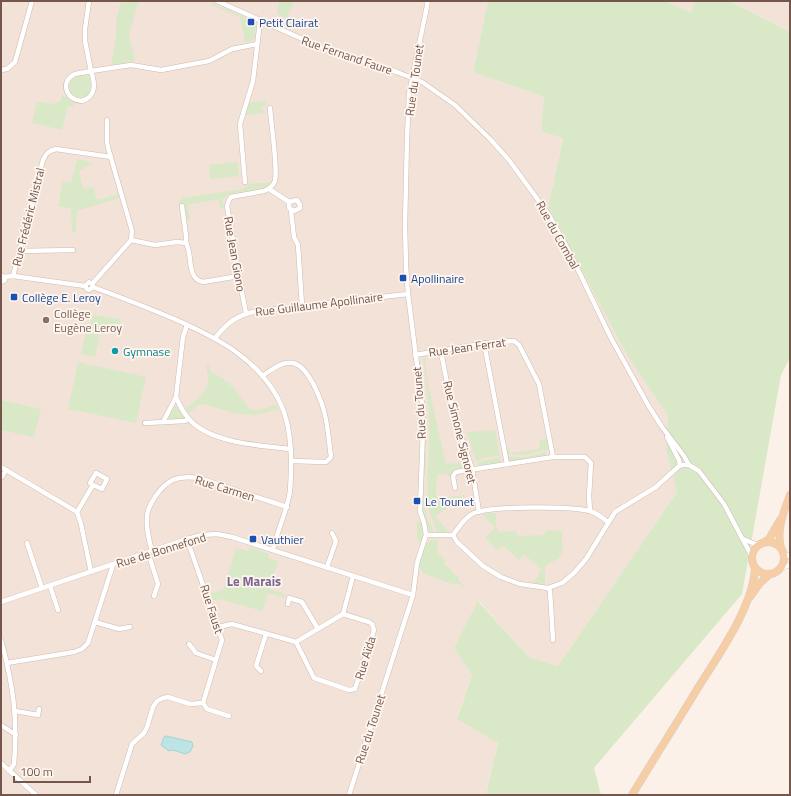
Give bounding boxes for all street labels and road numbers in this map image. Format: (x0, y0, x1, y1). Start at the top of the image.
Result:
street label: Rue Fernand Faure (299, 31, 395, 79)
street label: Rue du Tounet (400, 42, 429, 117)
street label: Rue Frédéric Mistral (7, 166, 49, 268)
street label: Rue du Combal (531, 197, 585, 273)
street label: Rue Jean Giono (219, 215, 251, 293)
street label: Rue Guillaume Apollinaire (254, 287, 384, 321)
street label: Rue Jean Ferrat (427, 332, 508, 362)
street label: Rue du Tounet (407, 365, 431, 440)
street label: Rue Simone Signoret (438, 379, 482, 486)
street label: Rue Carmen (193, 470, 257, 506)
street label: Rue de Bonnefond (114, 527, 208, 573)
street label: Rue Faust (195, 582, 229, 637)
street label: Rue Aïda (349, 634, 381, 682)
street label: Rue du Tounet (350, 691, 390, 766)

